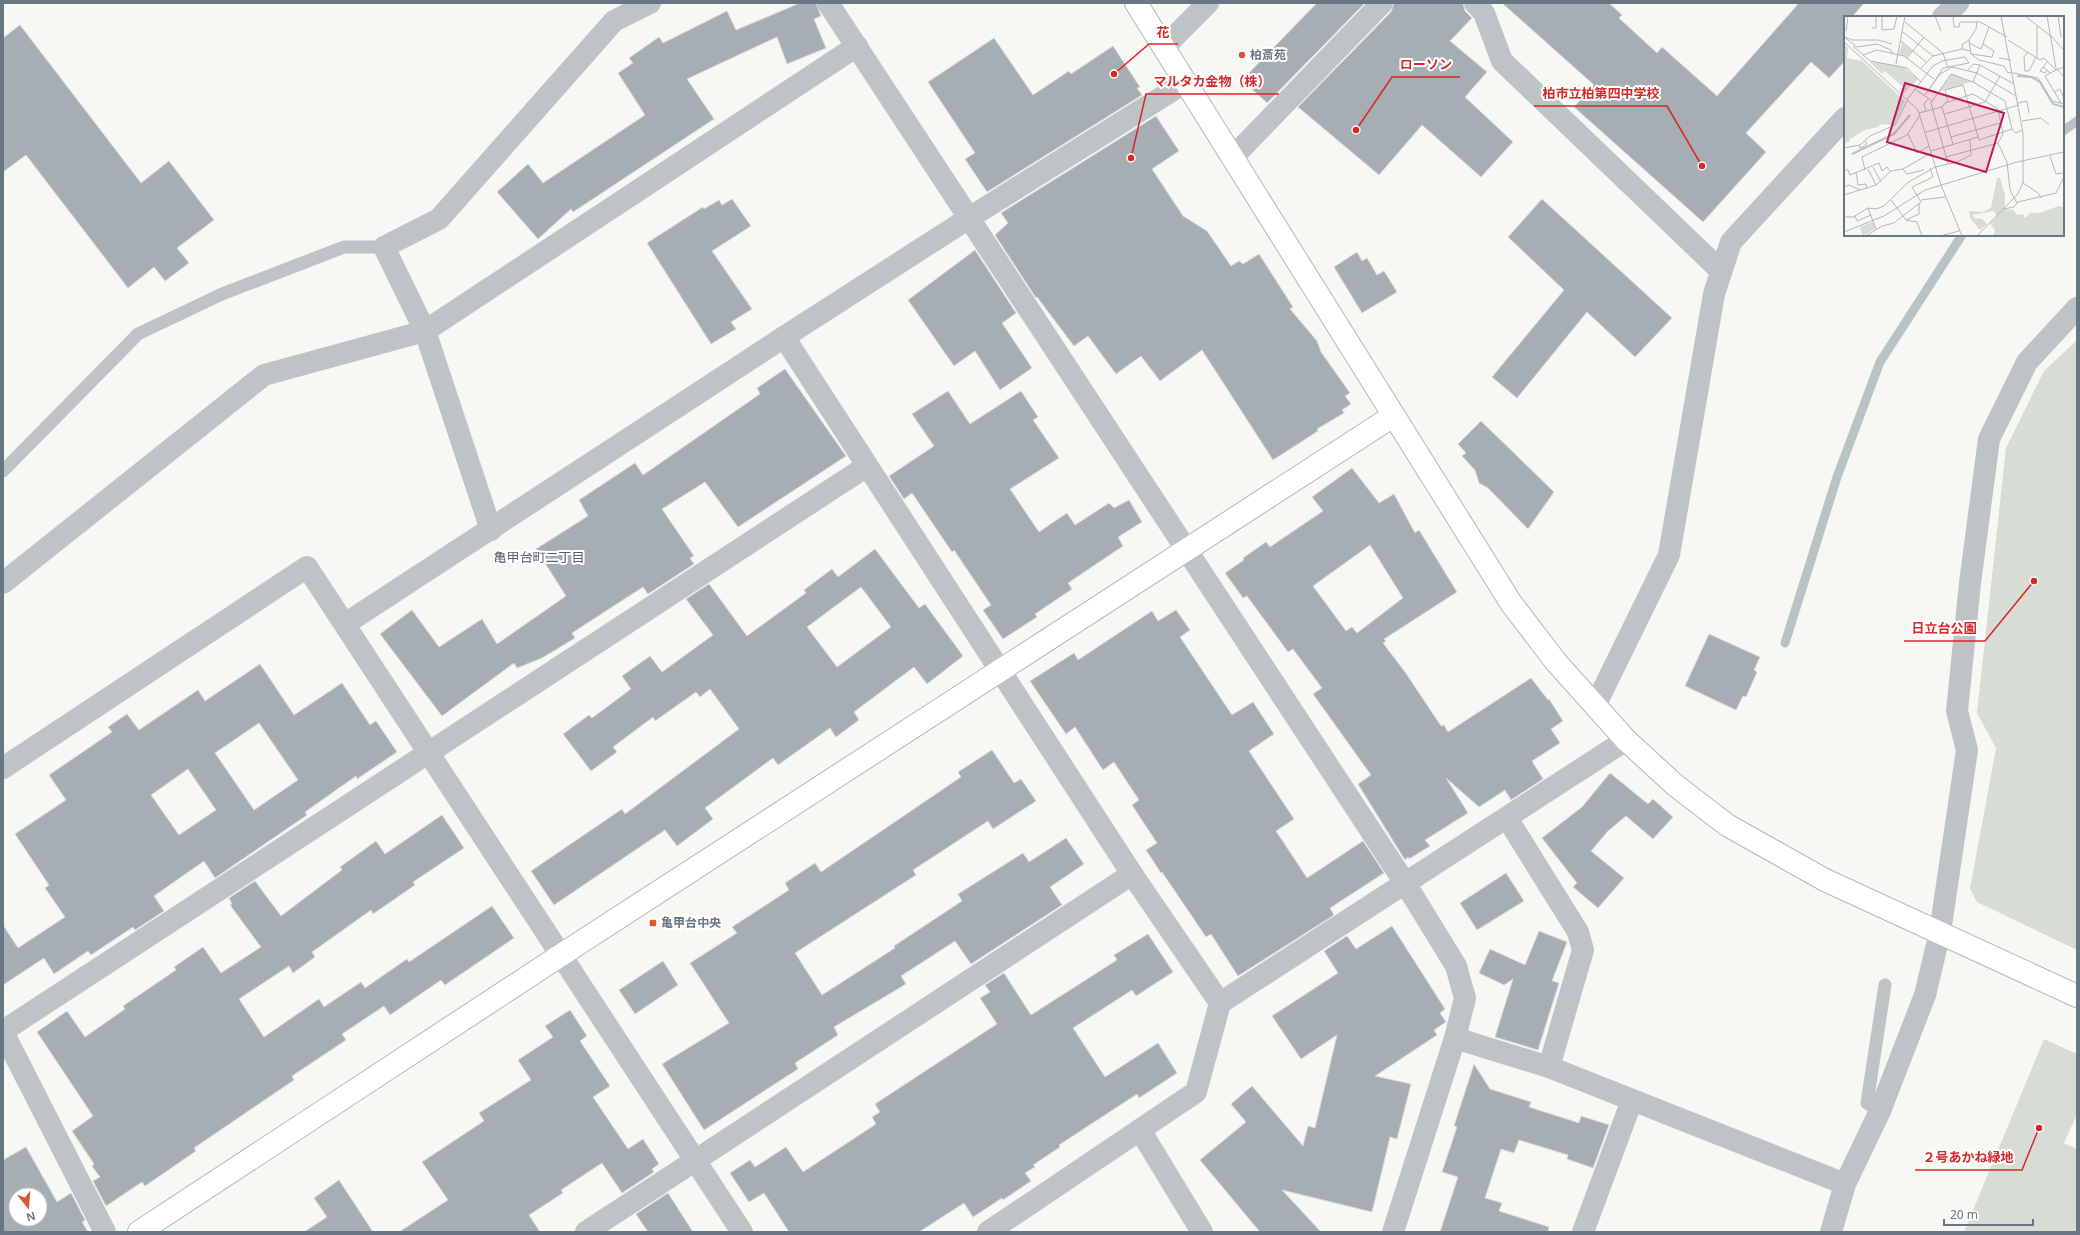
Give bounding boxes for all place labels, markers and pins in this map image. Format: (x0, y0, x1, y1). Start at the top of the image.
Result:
callout: 花 (1149, 19, 1178, 44)
place label: 柏斎苑 (1250, 46, 1286, 63)
marker: 柏斎苑 (1237, 50, 1247, 60)
callout: ローソン (1392, 52, 1460, 77)
callout: マルタカ金物（株） (1146, 69, 1279, 94)
callout: 柏市立柏第四中学校 (1534, 81, 1667, 106)
callout: 日立台公園 (1904, 616, 1985, 641)
place label: 亀甲台中央 (661, 914, 721, 931)
marker: 亀甲台中央 (648, 918, 658, 928)
callout: ２号あかね緑地 (1915, 1145, 2022, 1170)

